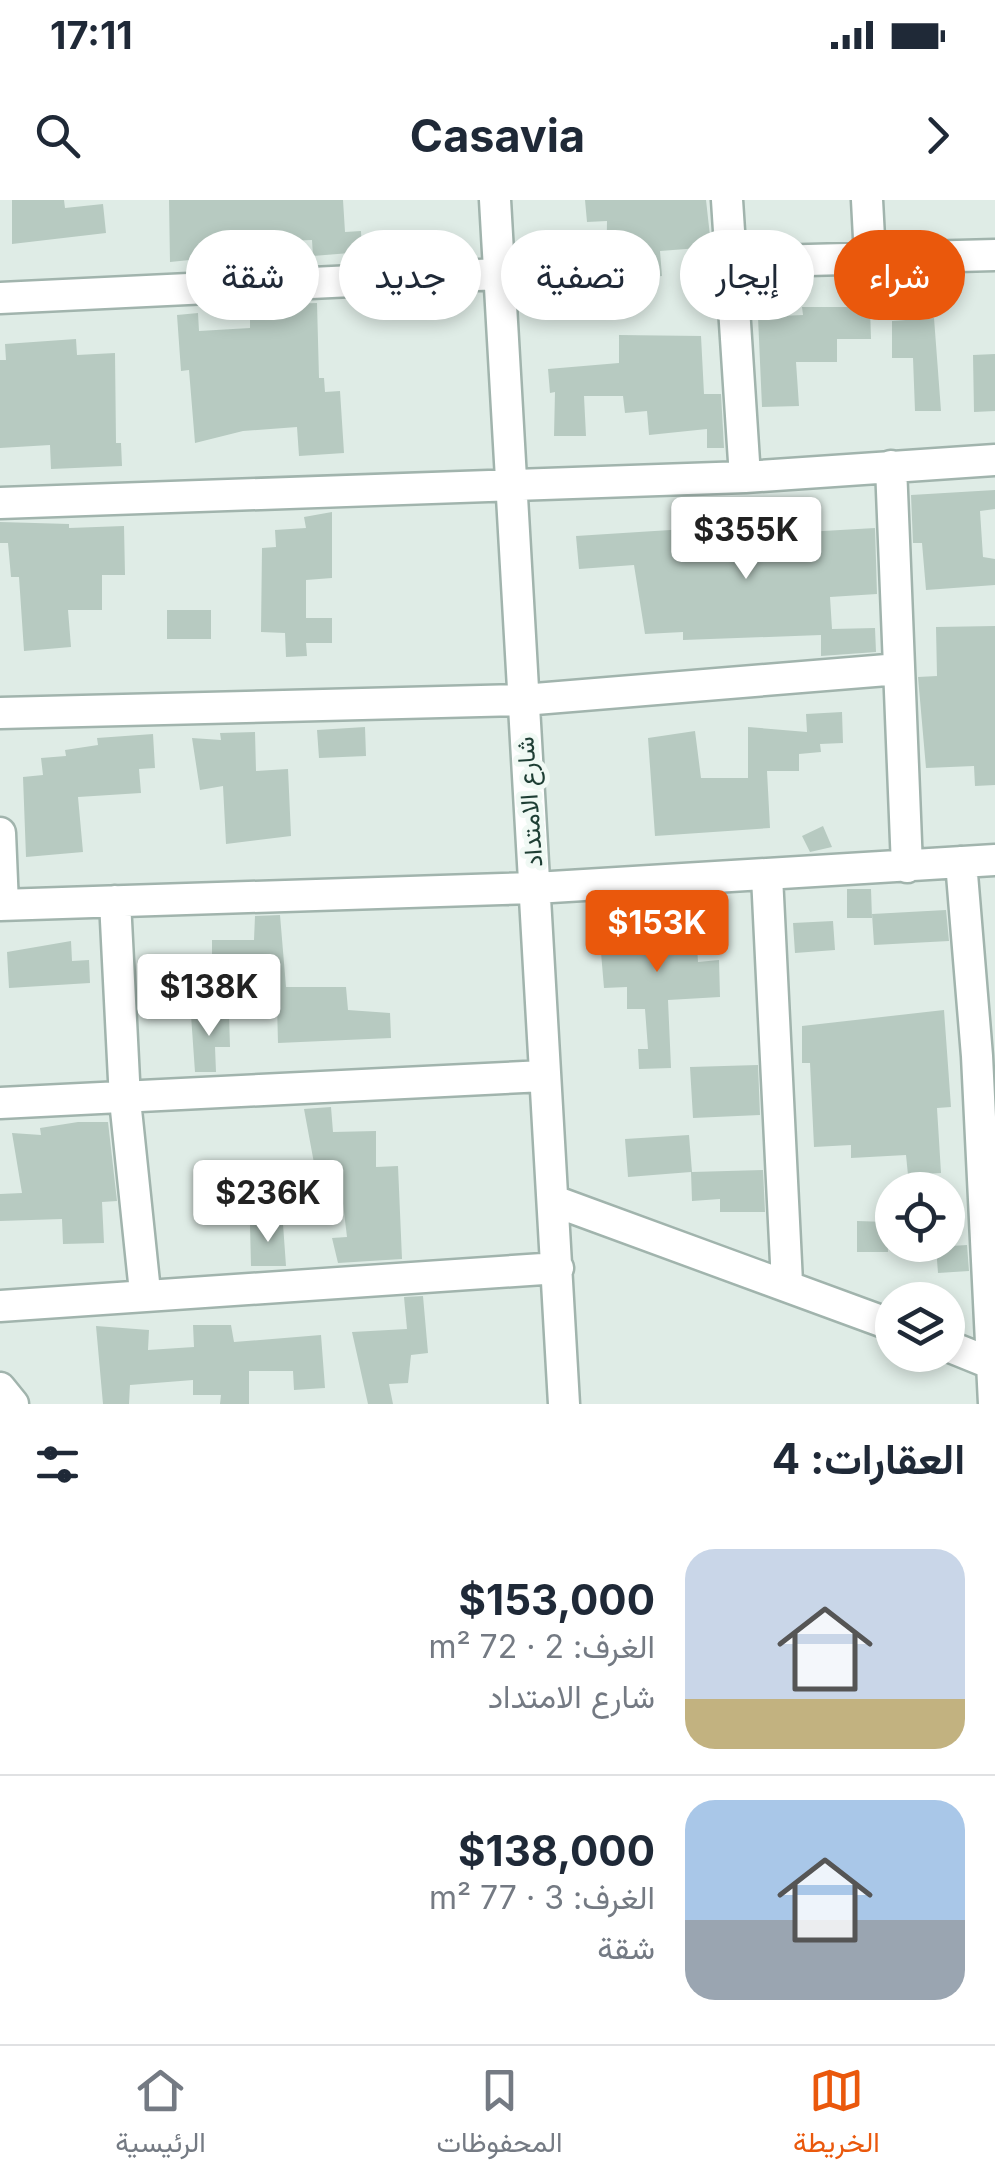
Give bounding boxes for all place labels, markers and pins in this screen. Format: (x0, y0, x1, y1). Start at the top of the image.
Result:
pin: $355K (676, 497, 816, 582)
pin: $153K (587, 890, 727, 975)
pin: $138K (139, 954, 279, 1039)
pin: $236K (198, 1160, 338, 1245)

